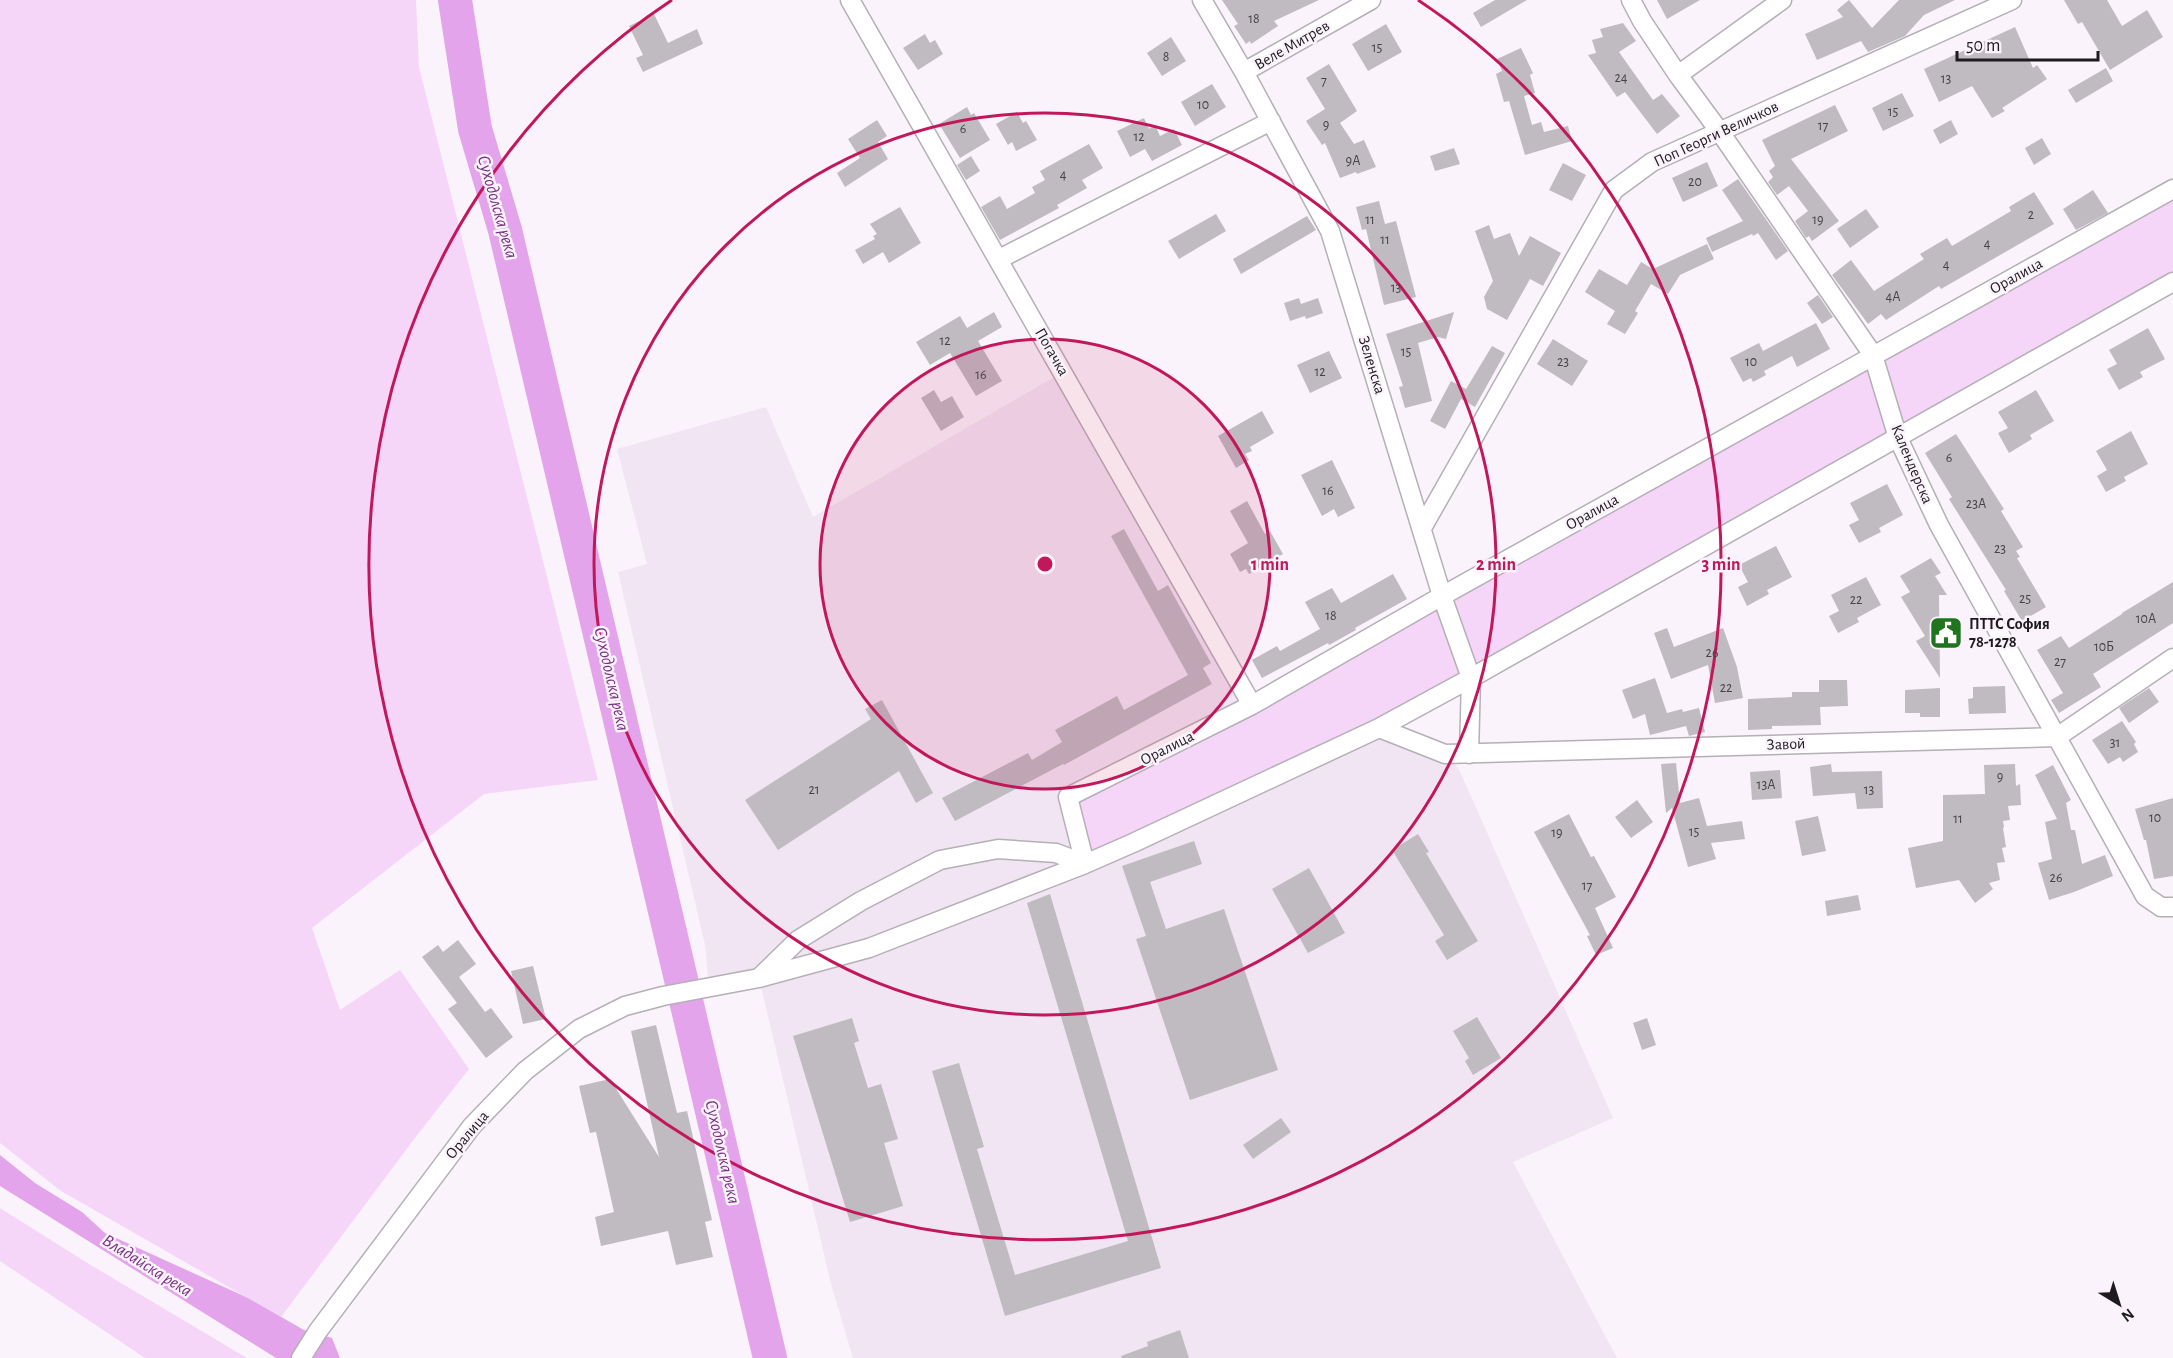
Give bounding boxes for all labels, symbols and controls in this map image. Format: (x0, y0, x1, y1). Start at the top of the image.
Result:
house number: 18 (1248, 12, 1260, 26)
street label: Веле Митрев (1252, 17, 1332, 73)
scale bar (1957, 24, 2098, 62)
text: 50 m (1966, 37, 2000, 55)
house number: 15 (1372, 41, 1382, 55)
house number: 8 (1163, 50, 1169, 64)
house number: 24 (1614, 71, 1628, 85)
house number: 13 (1941, 72, 1952, 86)
house number: 7 (1321, 74, 1327, 88)
house number: 10 (1197, 98, 1209, 112)
street label: Поп Георги Величков (1651, 98, 1781, 170)
house number: 15 (1888, 105, 1898, 119)
house number: 9 (1323, 118, 1329, 132)
house number: 17 (1818, 119, 1828, 133)
house number: 6 (960, 122, 966, 136)
house number: 12 (1133, 130, 1145, 144)
water label: Суходолска река (474, 153, 520, 261)
house number: 9А (1346, 154, 1360, 168)
house number: 4 (1060, 168, 1067, 182)
house number: 20 (1688, 175, 1702, 189)
house number: 2 (2028, 208, 2034, 222)
house number: 11 (1365, 213, 1375, 227)
house number: 19 (1812, 213, 1824, 227)
house number: 11 (1380, 233, 1390, 247)
house number: 4 (1984, 237, 1991, 251)
street label: Оралица (1987, 255, 2045, 297)
house number: 4 (1943, 258, 1950, 272)
house number: 13 (1391, 281, 1402, 295)
house number: 4А (1886, 290, 1900, 304)
street label: Погачка (1032, 325, 1072, 379)
house number: 12 (939, 334, 951, 348)
street label: Зеленска (1356, 334, 1388, 396)
house number: 15 (1401, 345, 1411, 359)
house number: 23 (1557, 355, 1569, 369)
house number: 10 (1745, 355, 1757, 369)
house number: 12 (1314, 365, 1326, 379)
house number: 16 (975, 368, 987, 382)
street label: Календерска (1888, 422, 1936, 506)
house number: 6 (1946, 451, 1952, 465)
house number: 16 (1322, 484, 1334, 498)
street label: Оралица (1563, 491, 1621, 533)
house number: 23А (1966, 497, 1986, 511)
house number: 23 (1994, 542, 2006, 556)
centre of rings (1035, 554, 1055, 574)
text: 1 min (1251, 556, 1289, 574)
text: 2 min (1476, 556, 1516, 574)
text: 3 min (1701, 556, 1741, 574)
house number: 25 (2019, 592, 2031, 606)
house number: 22 (1850, 593, 1862, 607)
house number: 18 (1325, 609, 1337, 623)
house number: 10А (2136, 612, 2156, 626)
public building icon: ПТТС София 78-1278 (1928, 615, 1964, 651)
place label: ПТТС София 78-1278 (1969, 616, 2050, 650)
water label: Суходолска река (590, 625, 632, 733)
house number: 10Б (2094, 640, 2114, 654)
house number: 26 (1706, 646, 1718, 660)
house number: 27 (2054, 655, 2066, 669)
house number: 22 (1720, 681, 1732, 695)
street label: Оралица (1138, 728, 1196, 768)
street label: Завой (1766, 735, 1806, 753)
house number: 31 (2110, 736, 2120, 750)
house number: 9 (1997, 770, 2003, 784)
house number: 13А (1757, 778, 1775, 792)
house number: 21 (808, 783, 820, 797)
house number: 13 (1864, 783, 1875, 797)
house number: 10 (2149, 811, 2161, 825)
house number: 11 (1953, 812, 1963, 826)
house number: 15 (1689, 825, 1699, 839)
house number: 19 (1551, 826, 1563, 840)
house number: 26 (2050, 871, 2062, 885)
house number: 17 (1582, 879, 1592, 893)
water label: Суходолска река (701, 1098, 743, 1206)
street label: Оралица (442, 1108, 492, 1162)
water label: Владайска река (99, 1231, 195, 1301)
north arrow (2089, 1274, 2149, 1334)
text: N (2118, 1305, 2137, 1325)

